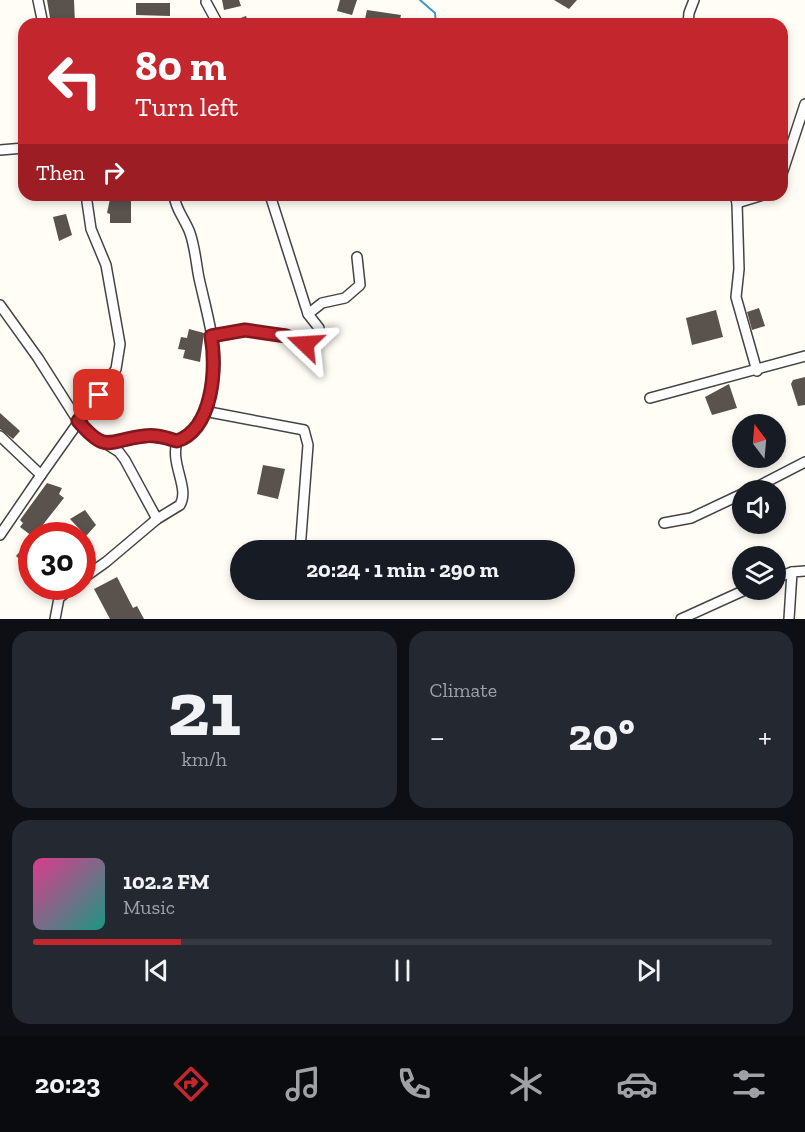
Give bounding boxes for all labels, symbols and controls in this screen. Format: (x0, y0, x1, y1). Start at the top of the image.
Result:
text: 80 m (135, 40, 226, 91)
icon: left (36, 42, 114, 120)
text: Turn left (135, 91, 238, 123)
icon: right (97, 156, 130, 189)
text: Then (36, 159, 85, 186)
position arrow (273, 312, 337, 376)
pin (73, 369, 124, 420)
icon: arrive (82, 378, 115, 411)
north arrow (732, 414, 786, 468)
map controls (732, 414, 786, 600)
button: sound (732, 480, 786, 534)
speed limit sign: 30 (18, 522, 96, 600)
button: layers (732, 546, 786, 600)
text: 20:24 · 1 min · 290 m (306, 556, 499, 583)
text: 21 (168, 661, 241, 755)
text: Climate (430, 678, 497, 702)
text: 20° (568, 708, 635, 762)
text: − (430, 717, 445, 756)
text: + (758, 717, 772, 756)
text: km/h (181, 747, 227, 771)
text: 102.2 FM (123, 868, 210, 895)
text: Music (123, 895, 175, 919)
icon: previous (140, 954, 173, 987)
icon: pause (386, 954, 419, 987)
icon: next (632, 954, 665, 987)
icon: directions (170, 1063, 212, 1105)
icon: music (282, 1063, 324, 1105)
icon: phone (393, 1063, 435, 1105)
icon: climate (505, 1063, 547, 1105)
icon: car (616, 1063, 658, 1105)
icon: filters (728, 1063, 770, 1105)
text: 20:23 (35, 1068, 100, 1100)

